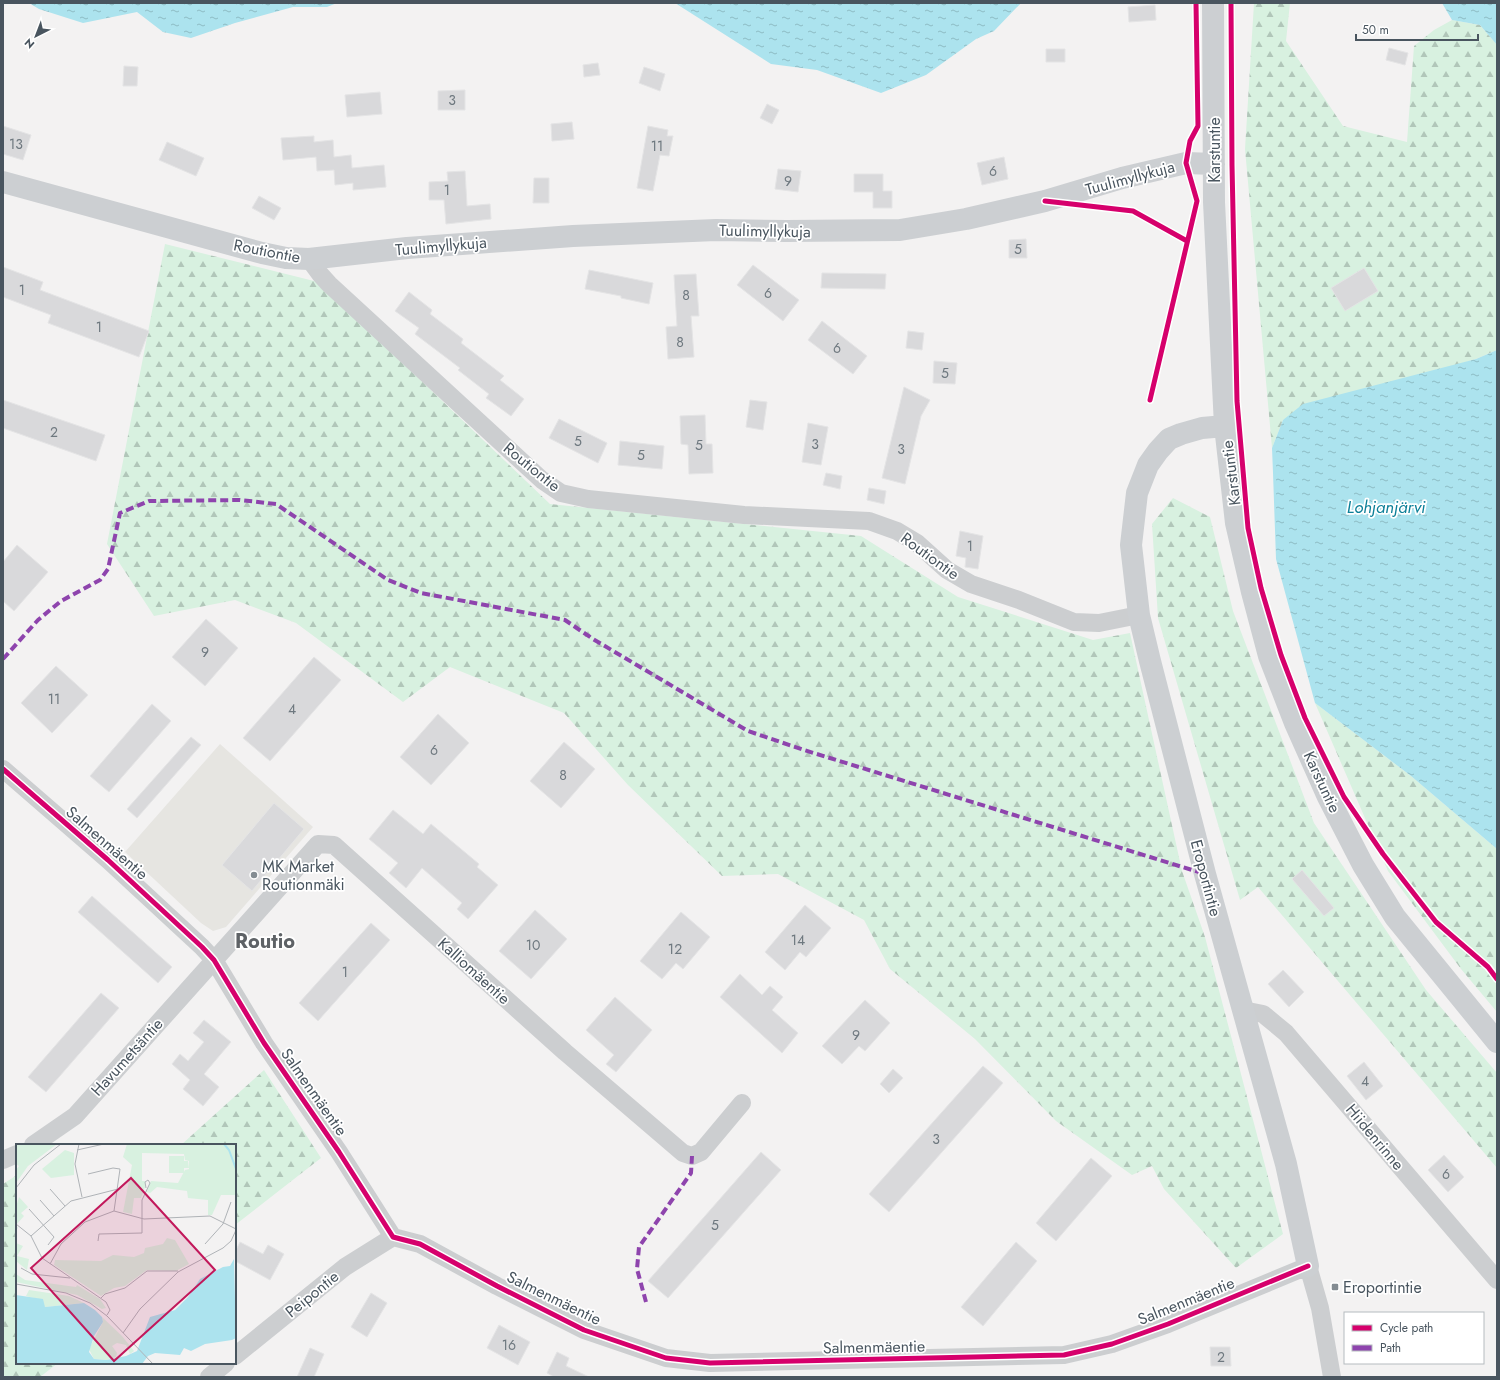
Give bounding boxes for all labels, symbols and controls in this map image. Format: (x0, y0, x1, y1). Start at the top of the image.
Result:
north arrow (16, 16, 56, 56)
scale bar (1356, 16, 1478, 42)
text: 50 m (1362, 21, 1389, 39)
text: N (21, 35, 38, 52)
house number: 3 (448, 90, 456, 110)
street label: Karstuntie (1203, 117, 1226, 183)
house number: 13 (9, 134, 23, 154)
house number: 11 (651, 136, 663, 156)
street label: Tuulimyllykuja (1083, 155, 1177, 201)
house number: 6 (989, 161, 997, 181)
house number: 9 (784, 171, 792, 191)
house number: 1 (444, 180, 450, 200)
street label: Tuulimyllykuja (719, 219, 811, 243)
street label: Tuulimyllykuja (394, 231, 488, 261)
street label: Routiontie (232, 233, 302, 269)
house number: 5 (1014, 239, 1022, 259)
house number: 1 (19, 280, 25, 300)
house number: 6 (764, 283, 772, 303)
house number: 8 (682, 285, 690, 305)
house number: 1 (96, 317, 102, 337)
house number: 8 (676, 332, 684, 352)
house number: 6 (833, 338, 841, 358)
house number: 5 (941, 363, 949, 383)
house number: 2 (50, 422, 58, 442)
house number: 5 (574, 431, 582, 451)
house number: 3 (811, 434, 819, 454)
house number: 5 (695, 435, 703, 455)
street label: Routiontie (499, 437, 565, 497)
house number: 3 (897, 439, 905, 459)
street label: Karstuntie (1216, 439, 1246, 507)
house number: 5 (637, 445, 645, 465)
water label: Lohjanjärvi (1347, 495, 1426, 519)
street label: Routiontie (896, 527, 964, 585)
house number: 1 (967, 536, 973, 556)
house number: 9 (201, 642, 209, 662)
house number: 11 (48, 689, 60, 709)
house number: 4 (288, 699, 296, 719)
house number: 6 (430, 740, 438, 760)
street label: Karstuntie (1298, 747, 1346, 817)
house number: 8 (559, 765, 567, 785)
street label: Salmenmäentie (61, 801, 153, 885)
street label: Eroportintie (1185, 837, 1227, 919)
place label: MK Market Routionmäki (262, 855, 345, 896)
marker: MK Market Routionmäki (249, 870, 259, 880)
district label: Routio (235, 927, 295, 956)
house number: 14 (791, 930, 805, 950)
street label: Kalliomäentie (433, 932, 515, 1010)
house number: 10 (526, 935, 540, 955)
house number: 12 (668, 939, 682, 959)
house number: 1 (342, 962, 348, 982)
street label: Havumetsäntie (86, 1013, 168, 1101)
house number: 9 (852, 1025, 860, 1045)
street label: Salmenmäentie (275, 1043, 353, 1141)
house number: 4 (1361, 1071, 1369, 1091)
street label: Hiidenrinne (1340, 1099, 1410, 1175)
house number: 3 (932, 1129, 940, 1149)
inset map (16, 1144, 236, 1364)
house number: 6 (1442, 1164, 1450, 1184)
house number: 5 (711, 1215, 719, 1235)
street label: Peipontie (280, 1265, 344, 1323)
street label: Salmenmäentie (503, 1265, 605, 1331)
street label: Salmenmäentie (1134, 1271, 1238, 1331)
place label: Eroportintie (1343, 1276, 1422, 1299)
marker: Eroportintie (1330, 1282, 1340, 1292)
legend (1344, 1312, 1484, 1364)
text: Cycle path (1380, 1319, 1433, 1337)
house number: 16 (502, 1335, 516, 1355)
street label: Salmenmäentie (823, 1335, 925, 1359)
text: Path (1380, 1339, 1401, 1357)
house number: 2 (1217, 1347, 1225, 1367)

